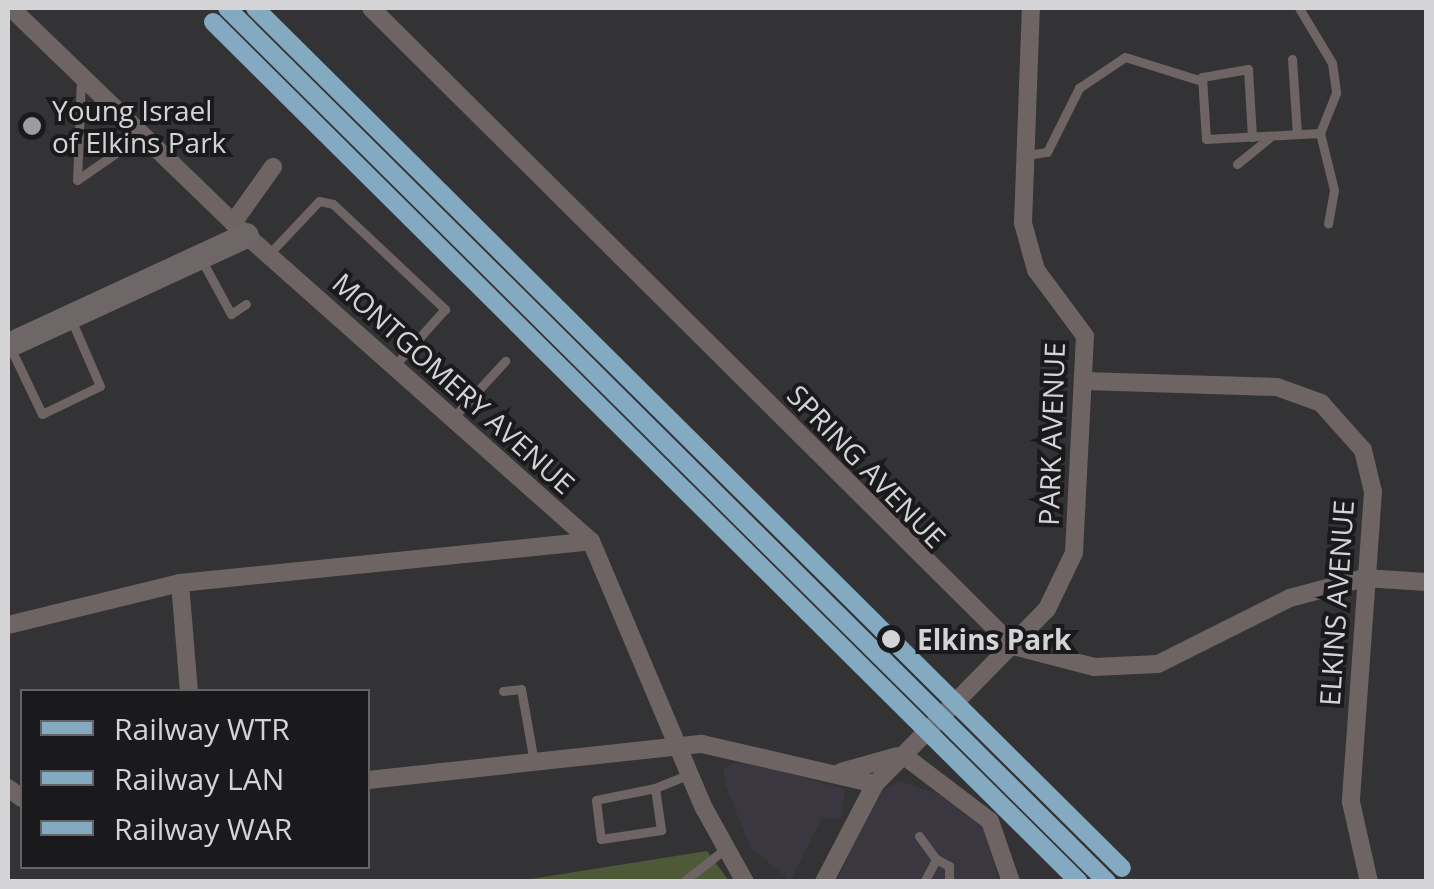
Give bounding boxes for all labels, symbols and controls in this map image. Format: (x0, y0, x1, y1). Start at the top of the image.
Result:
place label: Young Israel of Elkins Park (52, 93, 226, 159)
marker: Young Israel of Elkins Park (21, 115, 43, 137)
street label: MONTGOMERY AVENUE (326, 266, 582, 500)
street label: PARK AVENUE (1031, 342, 1071, 526)
street label: SPRING AVENUE (781, 378, 953, 554)
street label: ELKINS AVENUE (1312, 499, 1360, 707)
marker: Elkins Park (874, 622, 908, 656)
place label: Elkins Park (917, 622, 1071, 656)
legend (20, 689, 370, 869)
text: Railway WTR (114, 708, 290, 749)
text: Railway LAN (114, 758, 284, 799)
text: Railway WAR (114, 808, 292, 849)

